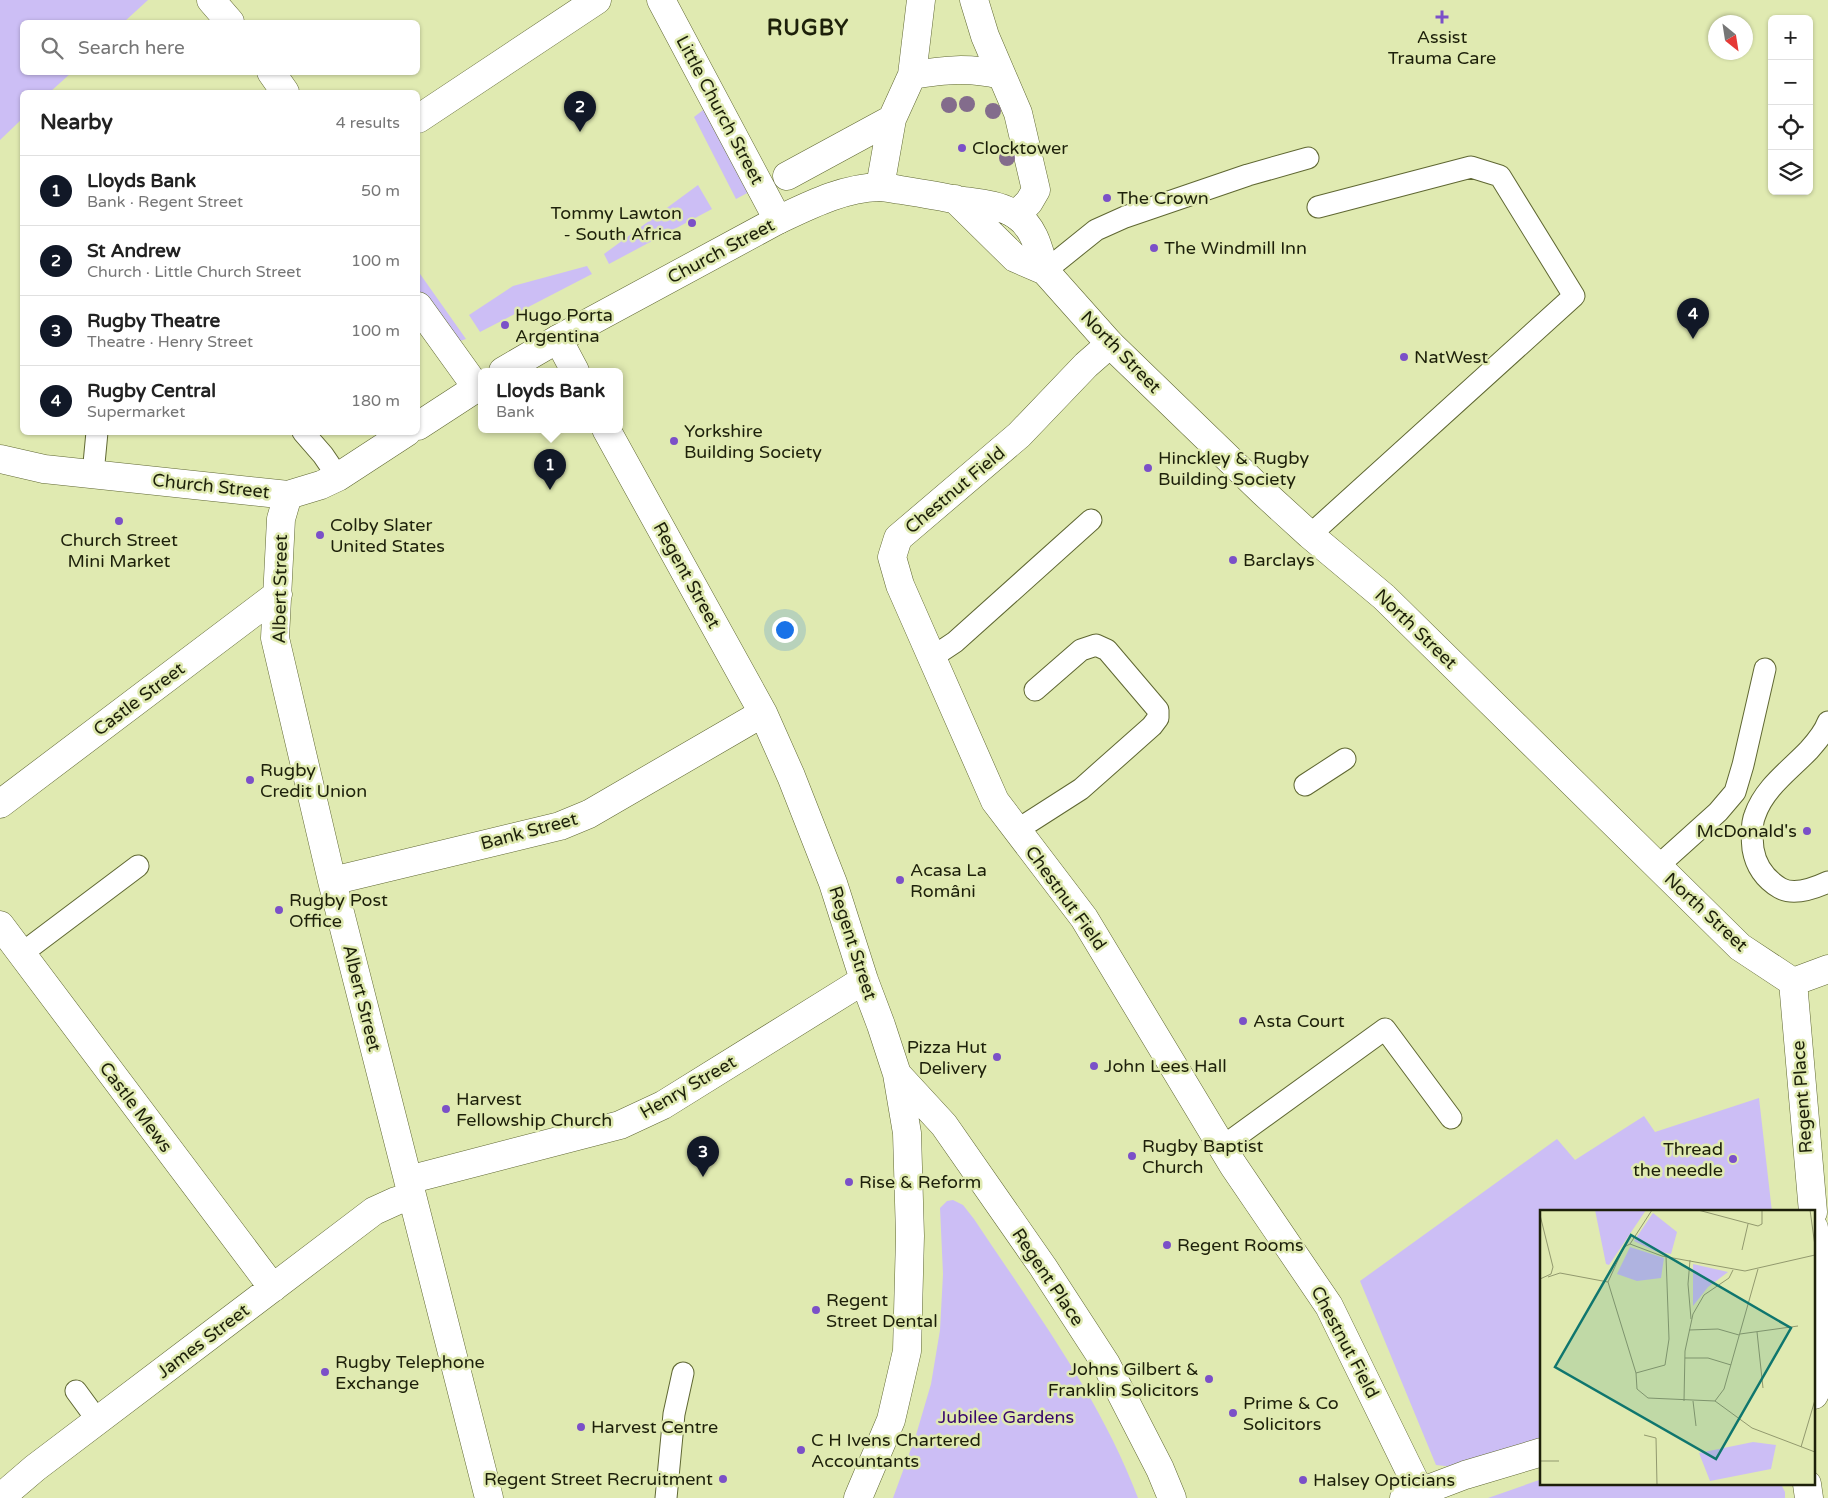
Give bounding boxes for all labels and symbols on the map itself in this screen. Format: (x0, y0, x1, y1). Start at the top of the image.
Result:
marker: Assist Trauma Care (1435, 10, 1449, 24)
district label: RUGBY (767, 15, 849, 41)
north arrow (1708, 15, 1753, 60)
place label: Assist Trauma Care (1388, 26, 1496, 69)
street label: Little Church Street (671, 32, 769, 188)
pin: 2 (564, 91, 596, 132)
place label: Clocktower (972, 137, 1068, 159)
marker: Clocktower (956, 142, 968, 154)
place label: The Crown (1117, 187, 1209, 209)
marker: The Crown (1101, 192, 1113, 204)
place label: Tommy Lawton - South Africa (550, 202, 682, 245)
street label: Church Street (664, 214, 778, 288)
marker: Tommy Lawton - South Africa (686, 217, 698, 229)
place label: The Windmill Inn (1164, 237, 1307, 259)
marker: The Windmill Inn (1148, 242, 1160, 254)
pin: 4 (1677, 298, 1709, 339)
place label: Hugo Porta Argentina (515, 304, 613, 347)
street label: North Street (1076, 306, 1166, 398)
marker: Hugo Porta Argentina (499, 319, 511, 331)
place label: NatWest (1414, 346, 1488, 368)
marker: NatWest (1398, 351, 1410, 363)
place label: Yorkshire Building Society (684, 420, 822, 463)
marker: Yorkshire Building Society (668, 435, 680, 447)
street label: Chestnut Field (901, 442, 1009, 538)
place label: Hinckley & Rugby Building Society (1158, 447, 1309, 490)
pin: 1 (534, 449, 566, 490)
marker: Hinckley & Rugby Building Society (1142, 462, 1154, 474)
street label: Church Street (151, 469, 271, 503)
place label: Colby Slater United States (330, 514, 445, 557)
marker: Church Street Mini Market (113, 515, 125, 527)
street label: Regent Street (649, 518, 725, 632)
place label: Church Street Mini Market (60, 529, 178, 572)
marker: Colby Slater United States (314, 529, 326, 541)
street label: Albert Street (268, 534, 292, 644)
place label: Barclays (1243, 549, 1315, 571)
marker: Barclays (1227, 554, 1239, 566)
street label: North Street (1370, 584, 1462, 674)
your location (772, 617, 798, 643)
street label: Castle Street (89, 657, 189, 741)
place label: Rugby Credit Union (260, 759, 367, 802)
marker: Rugby Credit Union (244, 774, 256, 786)
street label: Bank Street (478, 807, 580, 855)
place label: McDonald's (1697, 820, 1797, 842)
marker: McDonald's (1801, 825, 1813, 837)
street label: Chestnut Field (1021, 841, 1111, 955)
place label: Acasa La Români (910, 859, 987, 902)
street label: North Street (1660, 868, 1752, 956)
marker: Acasa La Români (894, 874, 906, 886)
street label: Regent Street (824, 883, 882, 1003)
place label: Rugby Post Office (289, 889, 388, 932)
marker: Rugby Post Office (273, 904, 285, 916)
street label: Albert Street (338, 942, 386, 1054)
place label: Asta Court (1253, 1010, 1345, 1032)
marker: Asta Court (1237, 1015, 1249, 1027)
place label: Pizza Hut Delivery (907, 1036, 987, 1079)
street label: Regent Place (1787, 1040, 1817, 1154)
street label: Henry Street (636, 1051, 740, 1123)
marker: Pizza Hut Delivery (991, 1051, 1003, 1063)
place label: John Lees Hall (1104, 1055, 1227, 1077)
street label: Castle Mews (95, 1057, 177, 1157)
marker: John Lees Hall (1088, 1060, 1100, 1072)
place label: Harvest Fellowship Church (456, 1088, 612, 1131)
marker: Harvest Fellowship Church (440, 1103, 452, 1115)
place label: Rugby Baptist Church (1142, 1135, 1264, 1178)
pin: 3 (687, 1136, 719, 1177)
place label: Thread the needle (1633, 1138, 1723, 1181)
marker: Rugby Baptist Church (1126, 1150, 1138, 1162)
marker: Thread the needle (1727, 1153, 1739, 1165)
place label: Rise & Reform (859, 1171, 981, 1193)
marker: Rise & Reform (843, 1176, 855, 1188)
inset map (1540, 1210, 1816, 1486)
street label: Regent Place (1007, 1224, 1089, 1330)
place label: Regent Rooms (1177, 1234, 1304, 1256)
marker: Regent Rooms (1161, 1239, 1173, 1251)
street label: Chestnut Field (1306, 1282, 1384, 1402)
place label: Regent Street Dental (826, 1289, 938, 1332)
street label: James Street (152, 1299, 254, 1383)
marker: Regent Street Dental (810, 1304, 822, 1316)
place label: Rugby Telephone Exchange (335, 1351, 485, 1394)
place label: Johns Gilbert & Franklin Solicitors (1048, 1358, 1199, 1401)
marker: Rugby Telephone Exchange (319, 1366, 331, 1378)
marker: Johns Gilbert & Franklin Solicitors (1203, 1373, 1215, 1385)
place label: Prime & Co Solicitors (1243, 1392, 1339, 1435)
park label: Jubilee Gardens (938, 1406, 1074, 1428)
marker: Prime & Co Solicitors (1227, 1407, 1239, 1419)
place label: Harvest Centre (591, 1416, 718, 1438)
marker: Harvest Centre (575, 1421, 587, 1433)
place label: C H Ivens Chartered Accountants (811, 1429, 981, 1472)
marker: C H Ivens Chartered Accountants (795, 1444, 807, 1456)
place label: Regent Street Recruitment (484, 1468, 713, 1490)
place label: Halsey Opticians (1313, 1469, 1455, 1491)
marker: Regent Street Recruitment (717, 1473, 729, 1485)
marker: Halsey Opticians (1297, 1474, 1309, 1486)

